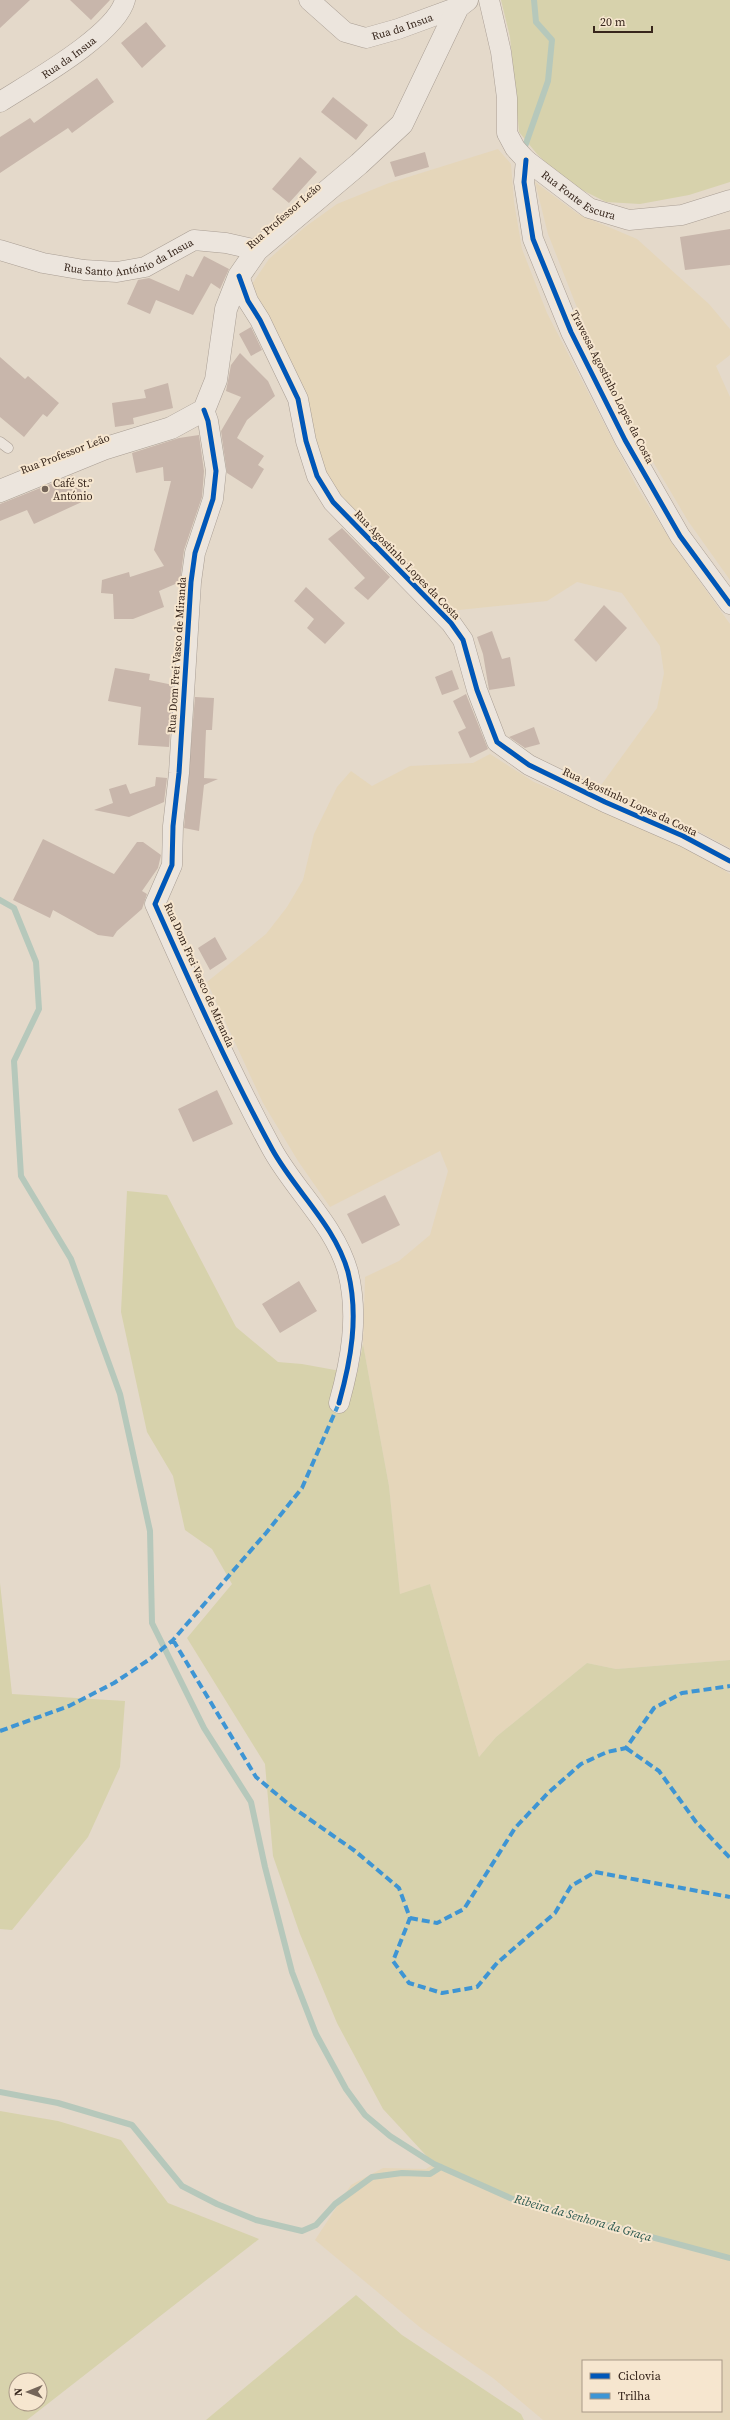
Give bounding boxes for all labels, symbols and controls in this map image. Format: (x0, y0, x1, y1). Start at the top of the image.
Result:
scale bar (594, 8, 652, 34)
street label: Rua da Insua (370, 9, 435, 44)
text: 20 m (600, 14, 626, 30)
street label: Rua da Insua (38, 32, 99, 82)
street label: Rua Fonte Escura (538, 167, 618, 223)
street label: Rua Professor Leão (243, 179, 325, 253)
street label: Rua Santo António da Insua (63, 234, 196, 280)
street label: Travessa Agostinho Lopes da Costa (567, 308, 658, 467)
street label: Rua Professor Leão (18, 430, 112, 478)
place label: Café St.º António (53, 476, 93, 504)
marker: Café St.º António (40, 484, 50, 494)
street label: Rua Agostinho Lopes da Costa (351, 507, 464, 623)
street label: Rua Dom Frei Vasco de Miranda (164, 576, 190, 734)
street label: Rua Agostinho Lopes da Costa (560, 764, 700, 840)
street label: Rua Dom Frei Vasco de Miranda (160, 900, 238, 1050)
water label: Ribeira da Senhora da Graça (511, 2190, 654, 2246)
legend (582, 2360, 722, 2412)
text: Ciclovia (618, 2368, 662, 2384)
north arrow (8, 2372, 48, 2412)
text: N (11, 2388, 26, 2396)
text: Trilha (618, 2388, 651, 2404)

